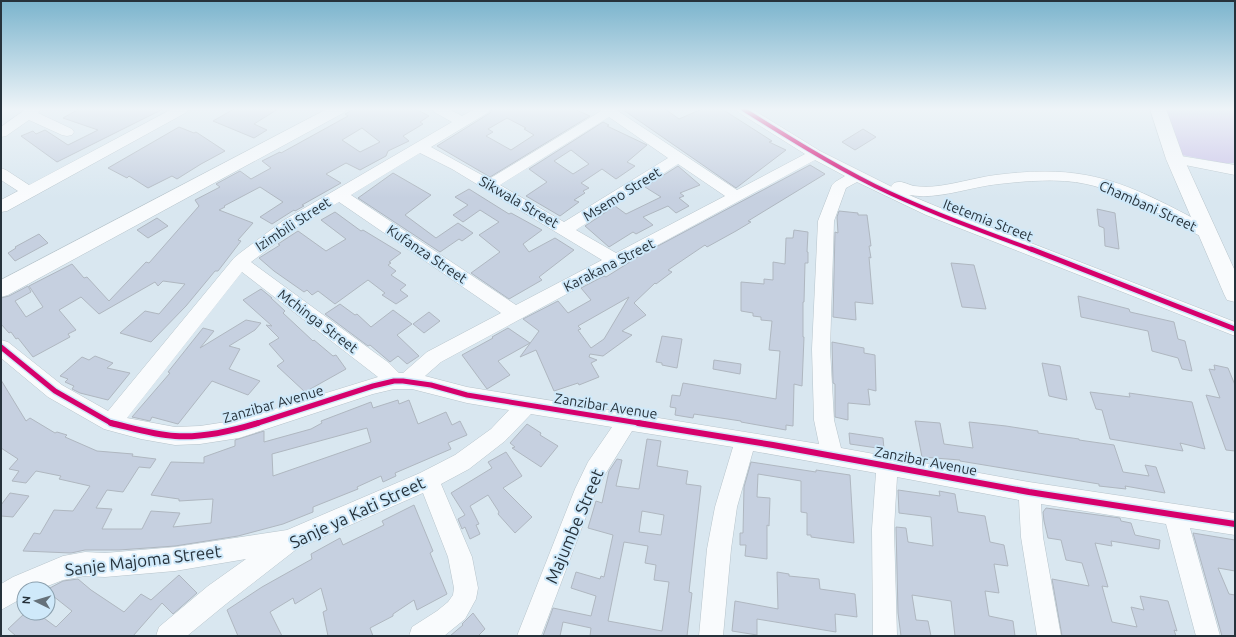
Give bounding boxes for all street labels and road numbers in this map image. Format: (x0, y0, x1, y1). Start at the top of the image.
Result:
street label: Msemo Street (580, 163, 664, 224)
street label: Sikwala Street (476, 173, 562, 231)
street label: Chambani Street (1097, 177, 1200, 235)
street label: Izimbili Street (252, 193, 334, 254)
street label: Itetemia Street (941, 196, 1036, 245)
street label: Kufanza Street (384, 221, 470, 287)
street label: Karakana Street (561, 235, 658, 295)
street label: Mchinga Street (275, 286, 361, 356)
street label: Zanzibar Avenue (221, 382, 325, 426)
street label: Zanzibar Avenue (553, 390, 659, 422)
street label: Zanzibar Avenue (873, 443, 979, 479)
street label: Majumbe Street (541, 466, 607, 586)
street label: Sanje ya Kati Street (286, 472, 428, 552)
street label: Sanje Majoma Street (64, 541, 222, 579)

